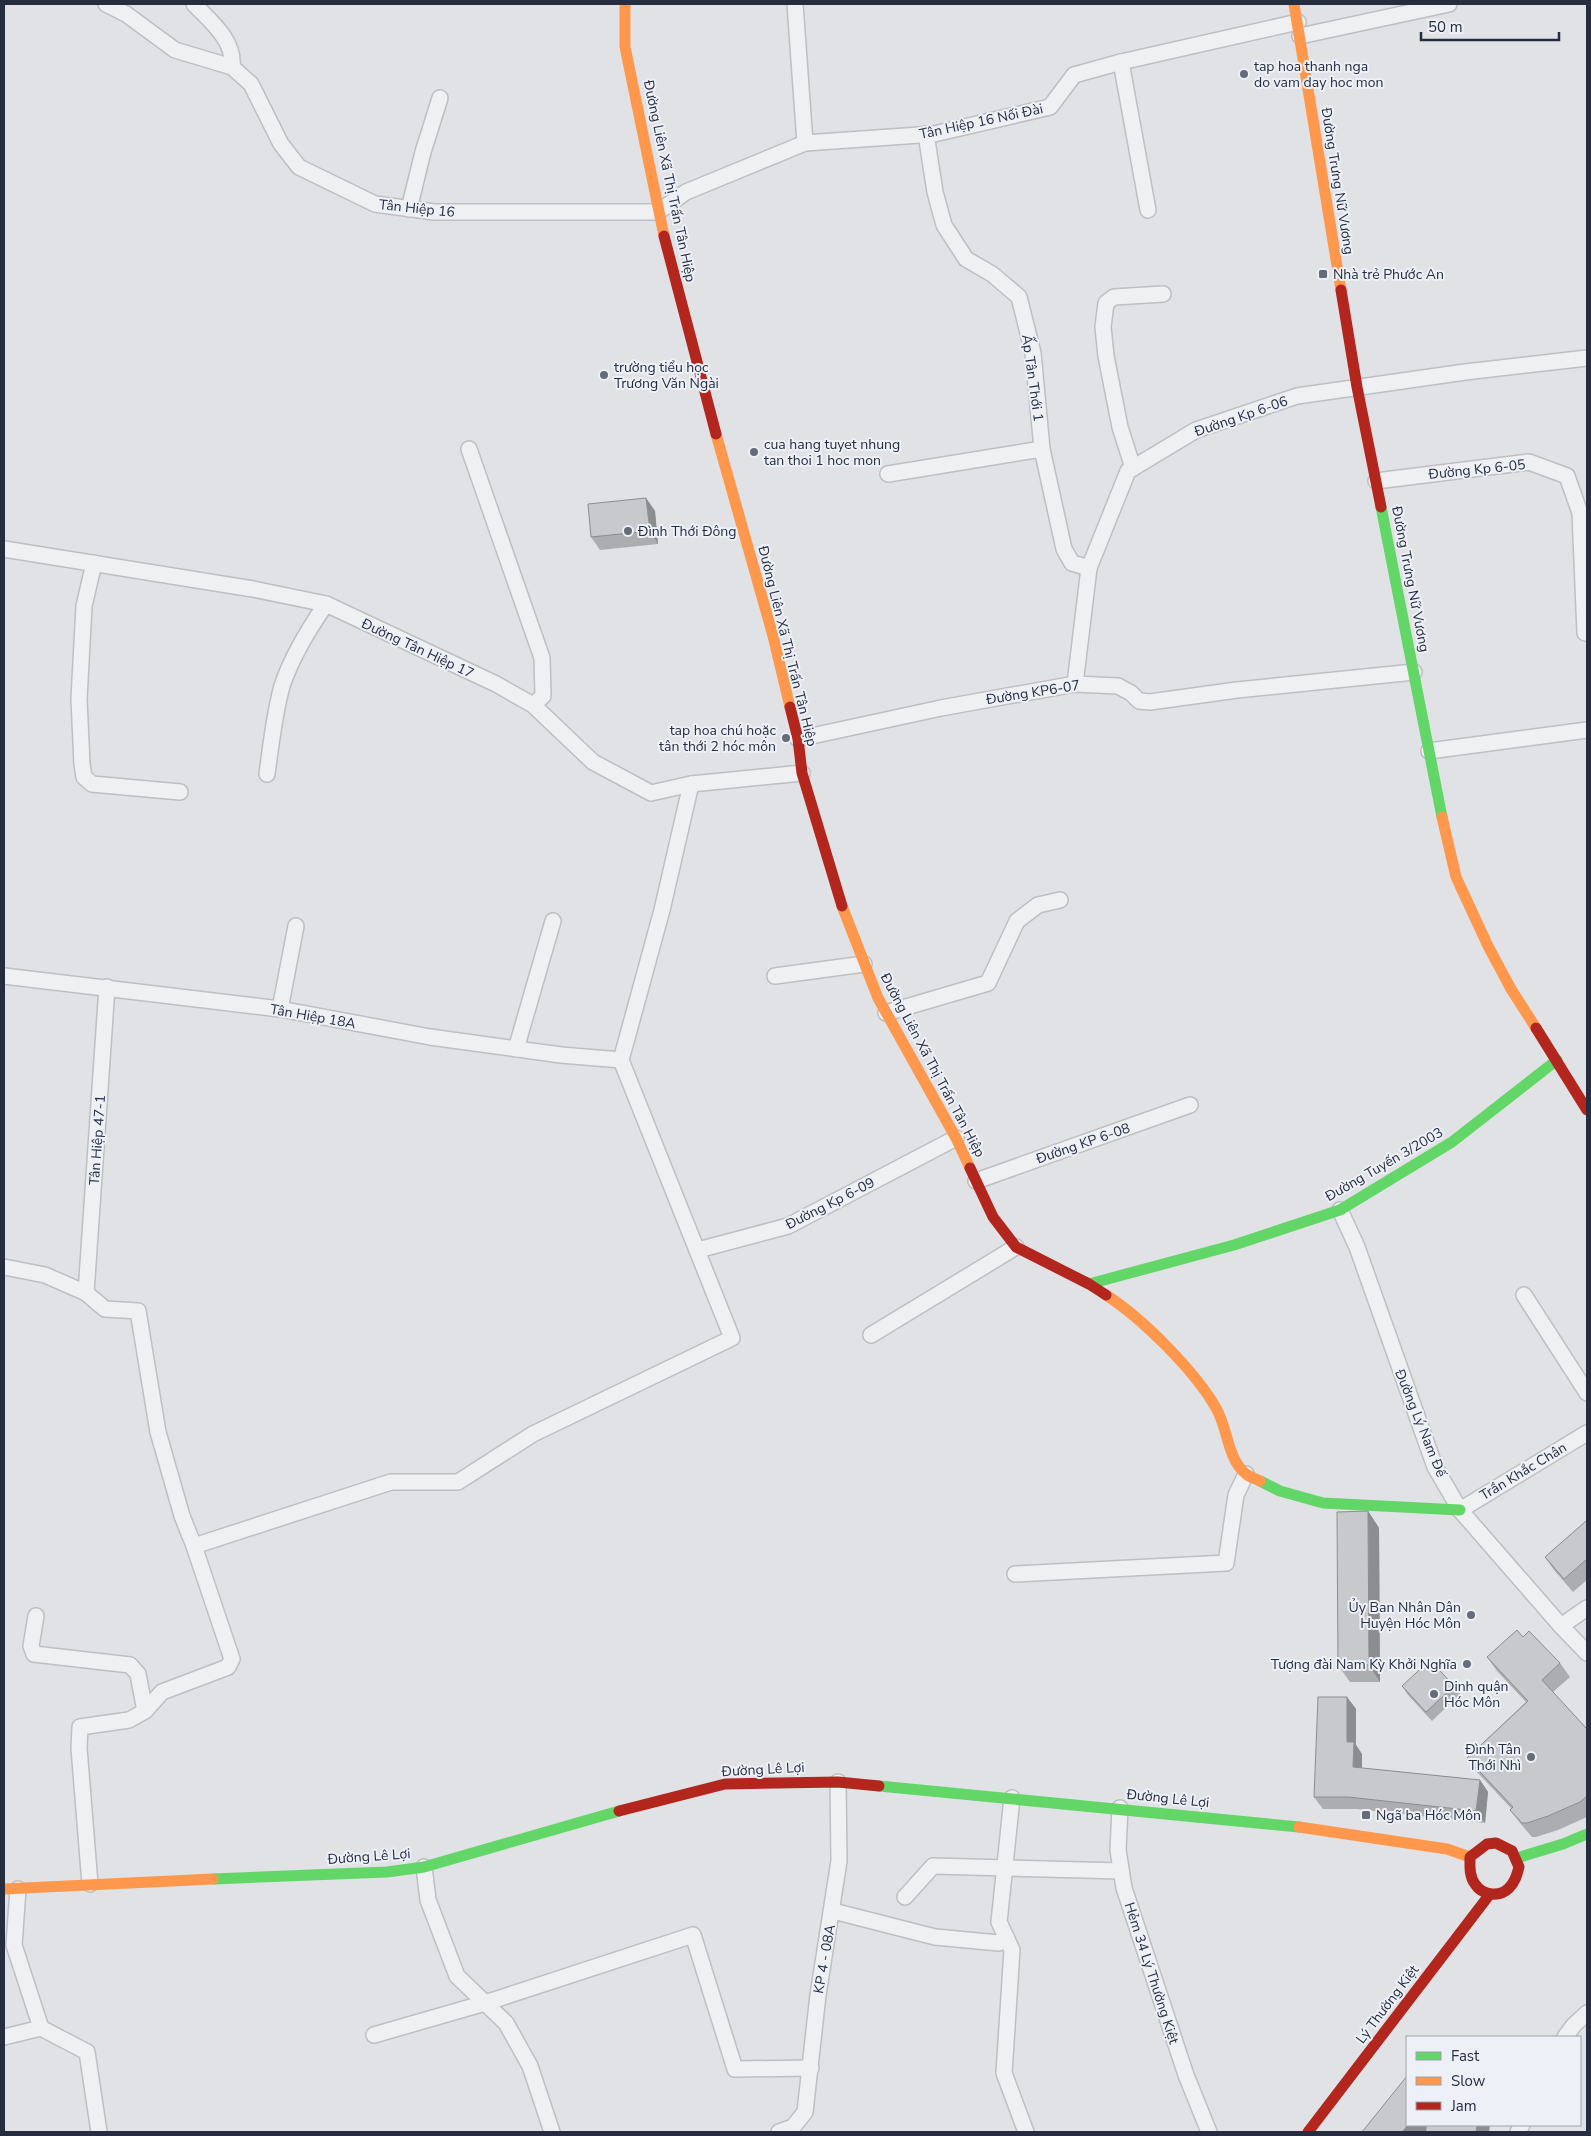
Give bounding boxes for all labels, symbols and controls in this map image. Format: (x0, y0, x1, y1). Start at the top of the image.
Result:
scale bar (1421, 10, 1558, 42)
text: 50 m (1428, 17, 1463, 37)
place label: tap hoa thanh nga do vam day hoc mon (1254, 57, 1383, 92)
marker: tap hoa thanh nga do vam day hoc mon (1238, 68, 1250, 80)
street label: Đường Liên Xã Thị Trấn Tân Hiệp (639, 77, 700, 284)
street label: Tân Hiệp 16 Nối Đài (918, 99, 1045, 144)
street label: Đường Trưng Nữ Vương (1316, 105, 1358, 256)
street label: Tân Hiệp 16 (378, 195, 456, 222)
place label: Nhà trẻ Phước An (1333, 265, 1444, 284)
marker: Nhà trẻ Phước An (1317, 268, 1329, 280)
street label: Ấp Tân Thới 1 (1017, 333, 1049, 423)
place label: trường tiểu học Trương Văn Ngài (614, 358, 719, 393)
marker: trường tiểu học Trương Văn Ngài (598, 369, 610, 381)
street label: Đường Kp 6-06 (1191, 392, 1290, 442)
place label: cua hang tuyet nhung tan thoi 1 hoc mon (764, 435, 900, 470)
marker: cua hang tuyet nhung tan thoi 1 hoc mon (748, 446, 760, 458)
street label: Đường Kp 6-05 (1427, 455, 1526, 484)
street label: Đường Trưng Nữ Vương (1387, 503, 1434, 654)
place label: Đình Thới Đông (637, 522, 736, 541)
marker: Đình Thới Đông (622, 525, 634, 537)
street label: Đường Liên Xã Thị Trấn Tân Hiệp (753, 543, 822, 748)
street label: Đường Tân Hiệp 17 (358, 614, 477, 683)
street label: Đường KP6-07 (984, 676, 1081, 709)
place label: tap hoa chú hoặc tân thới 2 hóc môn (659, 721, 777, 756)
marker: tap hoa chú hoặc tân thới 2 hóc môn (780, 732, 792, 744)
street label: Đường Liên Xã Thị Trấn Tân Hiệp (875, 969, 989, 1161)
street label: Tân Hiệp 18A (269, 1000, 357, 1033)
street label: Tân Hiệp 47-1 (85, 1094, 110, 1186)
street label: Đường KP 6-08 (1033, 1119, 1133, 1169)
street label: Đường Tuyến 3/2003 (1321, 1123, 1447, 1206)
street label: Đường Kp 6-09 (782, 1173, 878, 1234)
street label: Đường Lý Nam Đế (1390, 1365, 1451, 1480)
street label: Trần Khắc Chân (1476, 1438, 1570, 1505)
place label: Ủy Ban Nhân Dân Huyện Hóc Môn (1349, 1598, 1461, 1633)
marker: Ủy Ban Nhân Dân Huyện Hóc Môn (1465, 1609, 1477, 1621)
place label: Tượng đài Nam Kỳ Khởi Nghĩa (1271, 1655, 1457, 1674)
marker: Tượng đài Nam Kỳ Khởi Nghĩa (1461, 1658, 1473, 1670)
place label: Dinh quận Hóc Môn (1444, 1677, 1509, 1712)
marker: Dinh quận Hóc Môn (1428, 1688, 1440, 1700)
place label: Đình Tân Thới Nhì (1464, 1740, 1521, 1775)
marker: Đình Tân Thới Nhì (1525, 1751, 1537, 1763)
street label: Đường Lê Lợi (720, 1758, 805, 1781)
street label: Đường Lê Lợi (1125, 1785, 1210, 1812)
place label: Ngã ba Hóc Môn (1376, 1806, 1481, 1825)
marker: Ngã ba Hóc Môn (1360, 1809, 1372, 1821)
street label: Đường Lê Lợi (326, 1844, 411, 1869)
street label: Hẻm 34 Lý Thường Kiệt (1120, 1900, 1183, 2047)
street label: KP 4 - 08A (809, 1923, 840, 1995)
street label: Lý Thường Kiệt (1352, 1961, 1423, 2048)
legend (1406, 2036, 1581, 2126)
text: Fast (1451, 2046, 1480, 2066)
text: Slow (1451, 2071, 1486, 2091)
text: Jam (1450, 2096, 1477, 2116)

